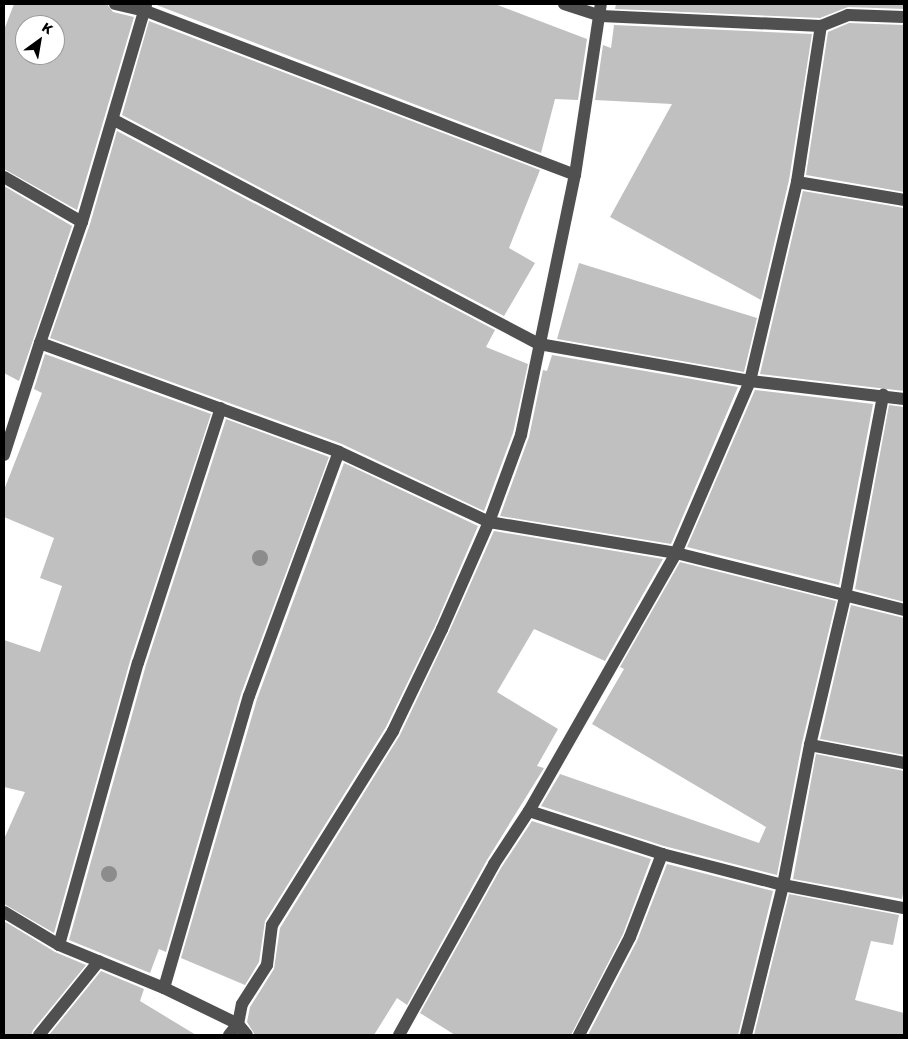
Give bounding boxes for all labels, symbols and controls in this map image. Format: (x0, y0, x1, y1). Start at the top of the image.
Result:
north arrow (15, 15, 65, 65)
text: K (39, 19, 56, 37)

